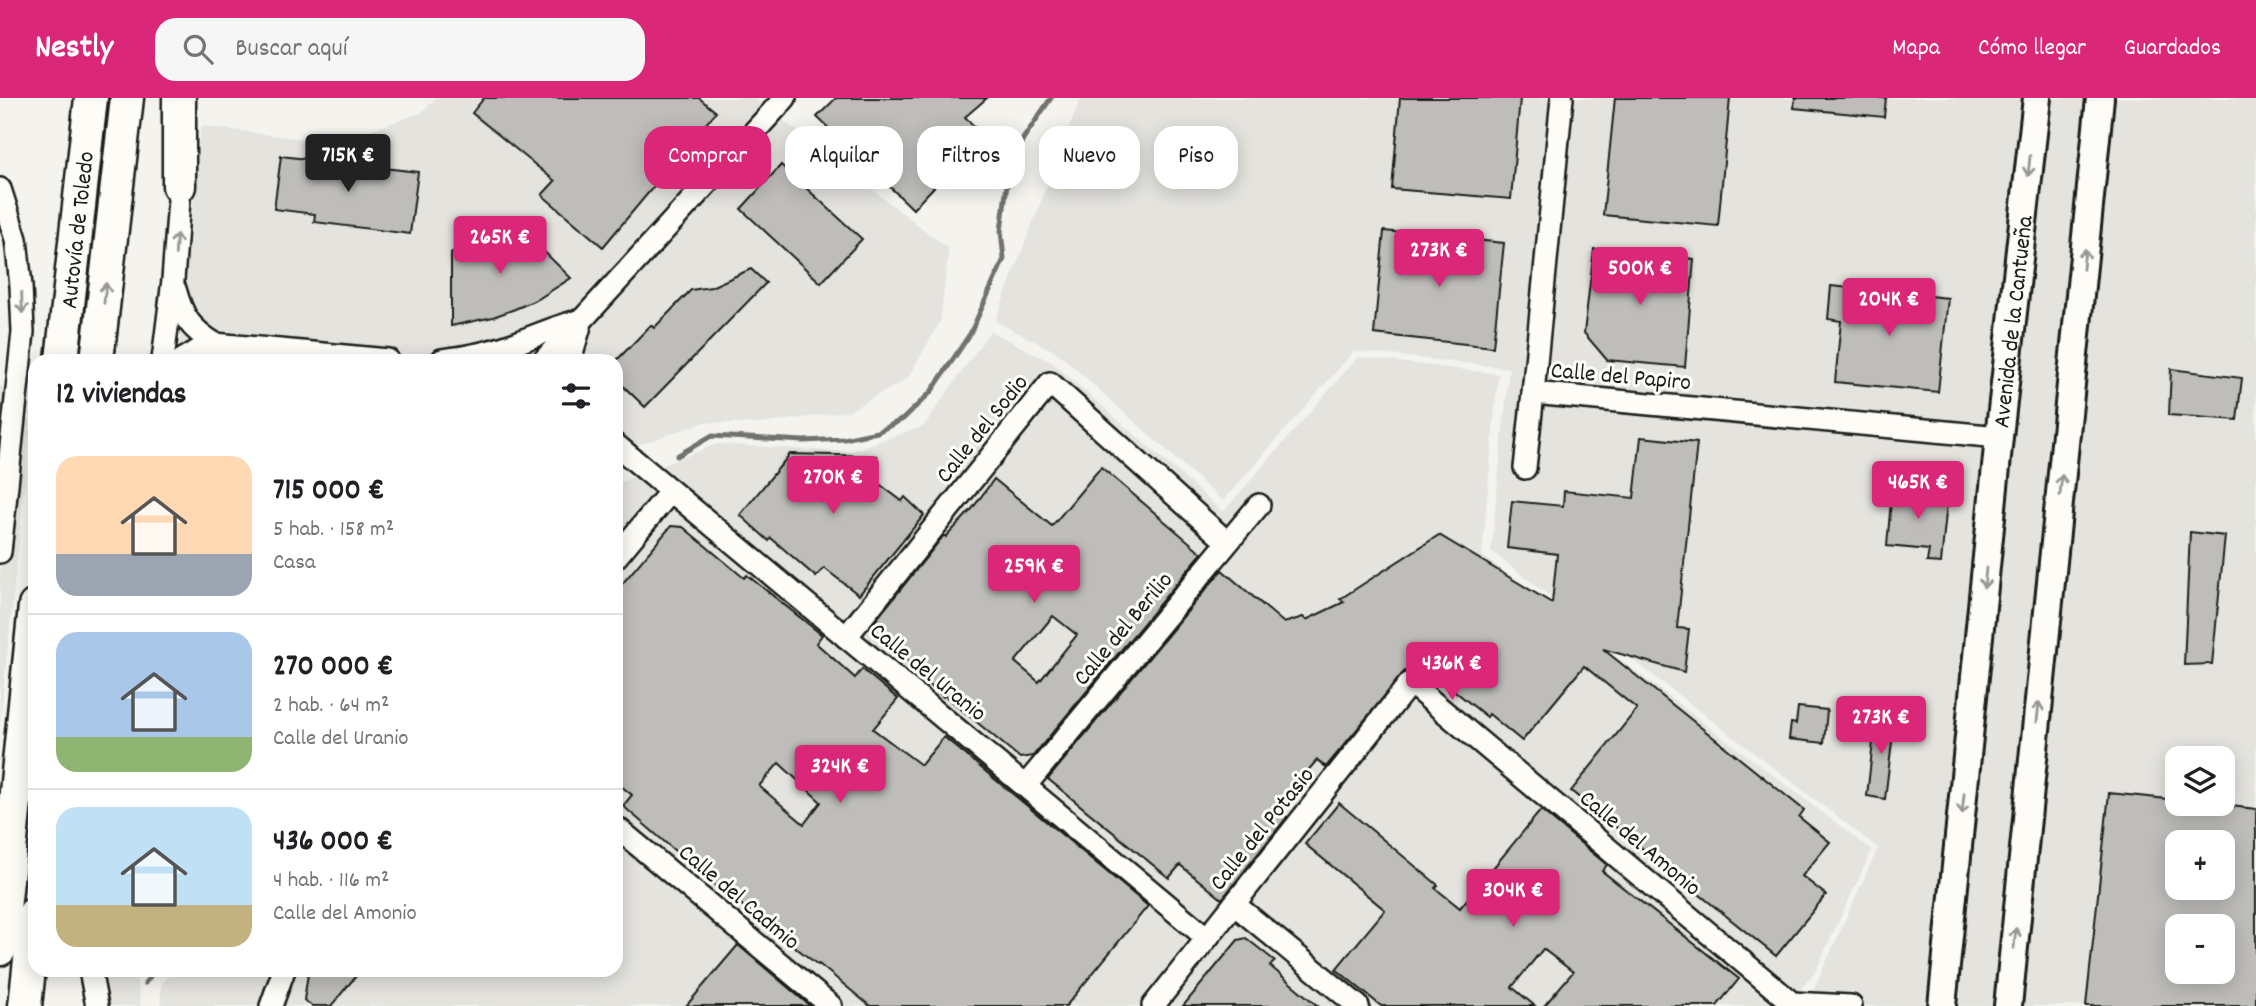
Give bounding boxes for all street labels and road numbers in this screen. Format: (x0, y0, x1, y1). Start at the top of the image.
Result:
street label: Autovía de Toledo (54, 150, 105, 310)
street label: Avenida de la Cantueña (1986, 213, 2044, 430)
street label: Calle del Papiro (1549, 355, 1692, 401)
street label: Calle del Sodio (929, 368, 1038, 492)
street label: Calle del Berilio (1066, 566, 1182, 694)
street label: Calle del Uranio (861, 616, 993, 731)
street label: Calle del Potasio (1203, 761, 1324, 899)
street label: Calle del Amonio (1571, 783, 1707, 906)
street label: Calle del Cadmio (670, 837, 806, 959)

